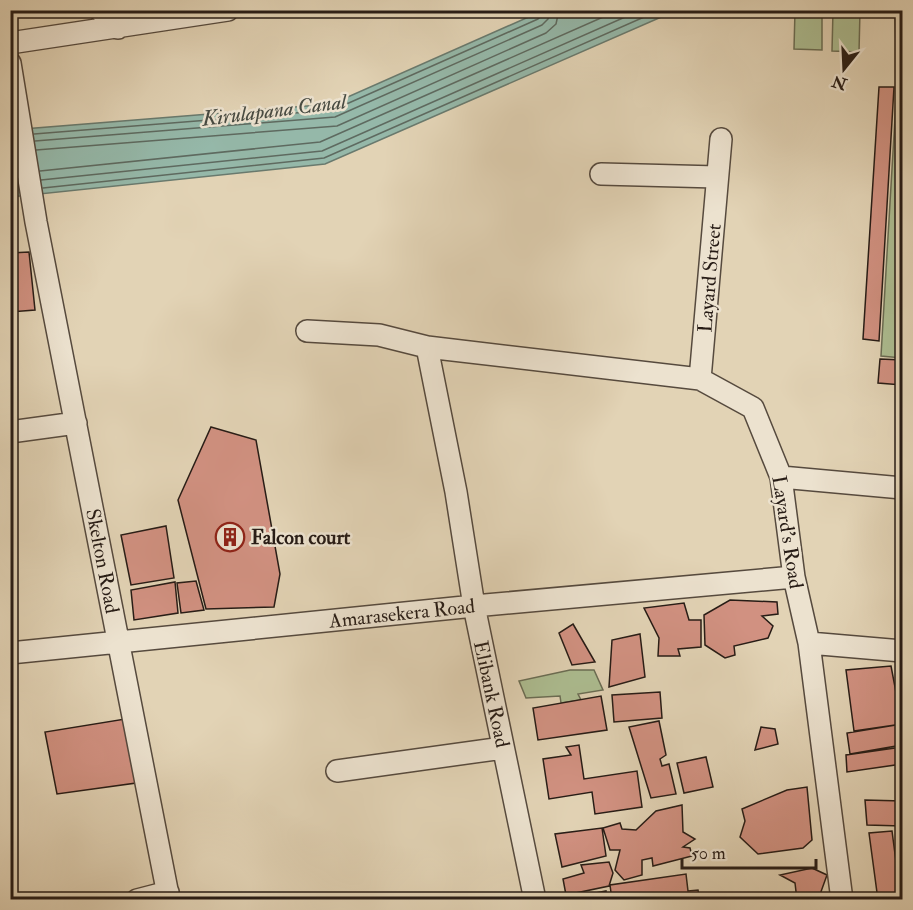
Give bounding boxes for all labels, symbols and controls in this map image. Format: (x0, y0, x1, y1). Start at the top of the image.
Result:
north arrow (814, 39, 874, 99)
text: N (829, 70, 851, 94)
water label: Kirulapana Canal (200, 88, 350, 133)
street label: Layard Street (692, 222, 727, 333)
street label: Layard's Road (766, 474, 809, 591)
street label: Skelton Road (80, 507, 125, 616)
building icon: Falcon court (214, 521, 246, 553)
place label: Falcon court (251, 525, 351, 550)
street label: Amarasekera Road (327, 593, 476, 634)
street label: Elibank Road (468, 638, 515, 750)
scale bar (682, 832, 816, 870)
text: 50 m (691, 842, 726, 865)

